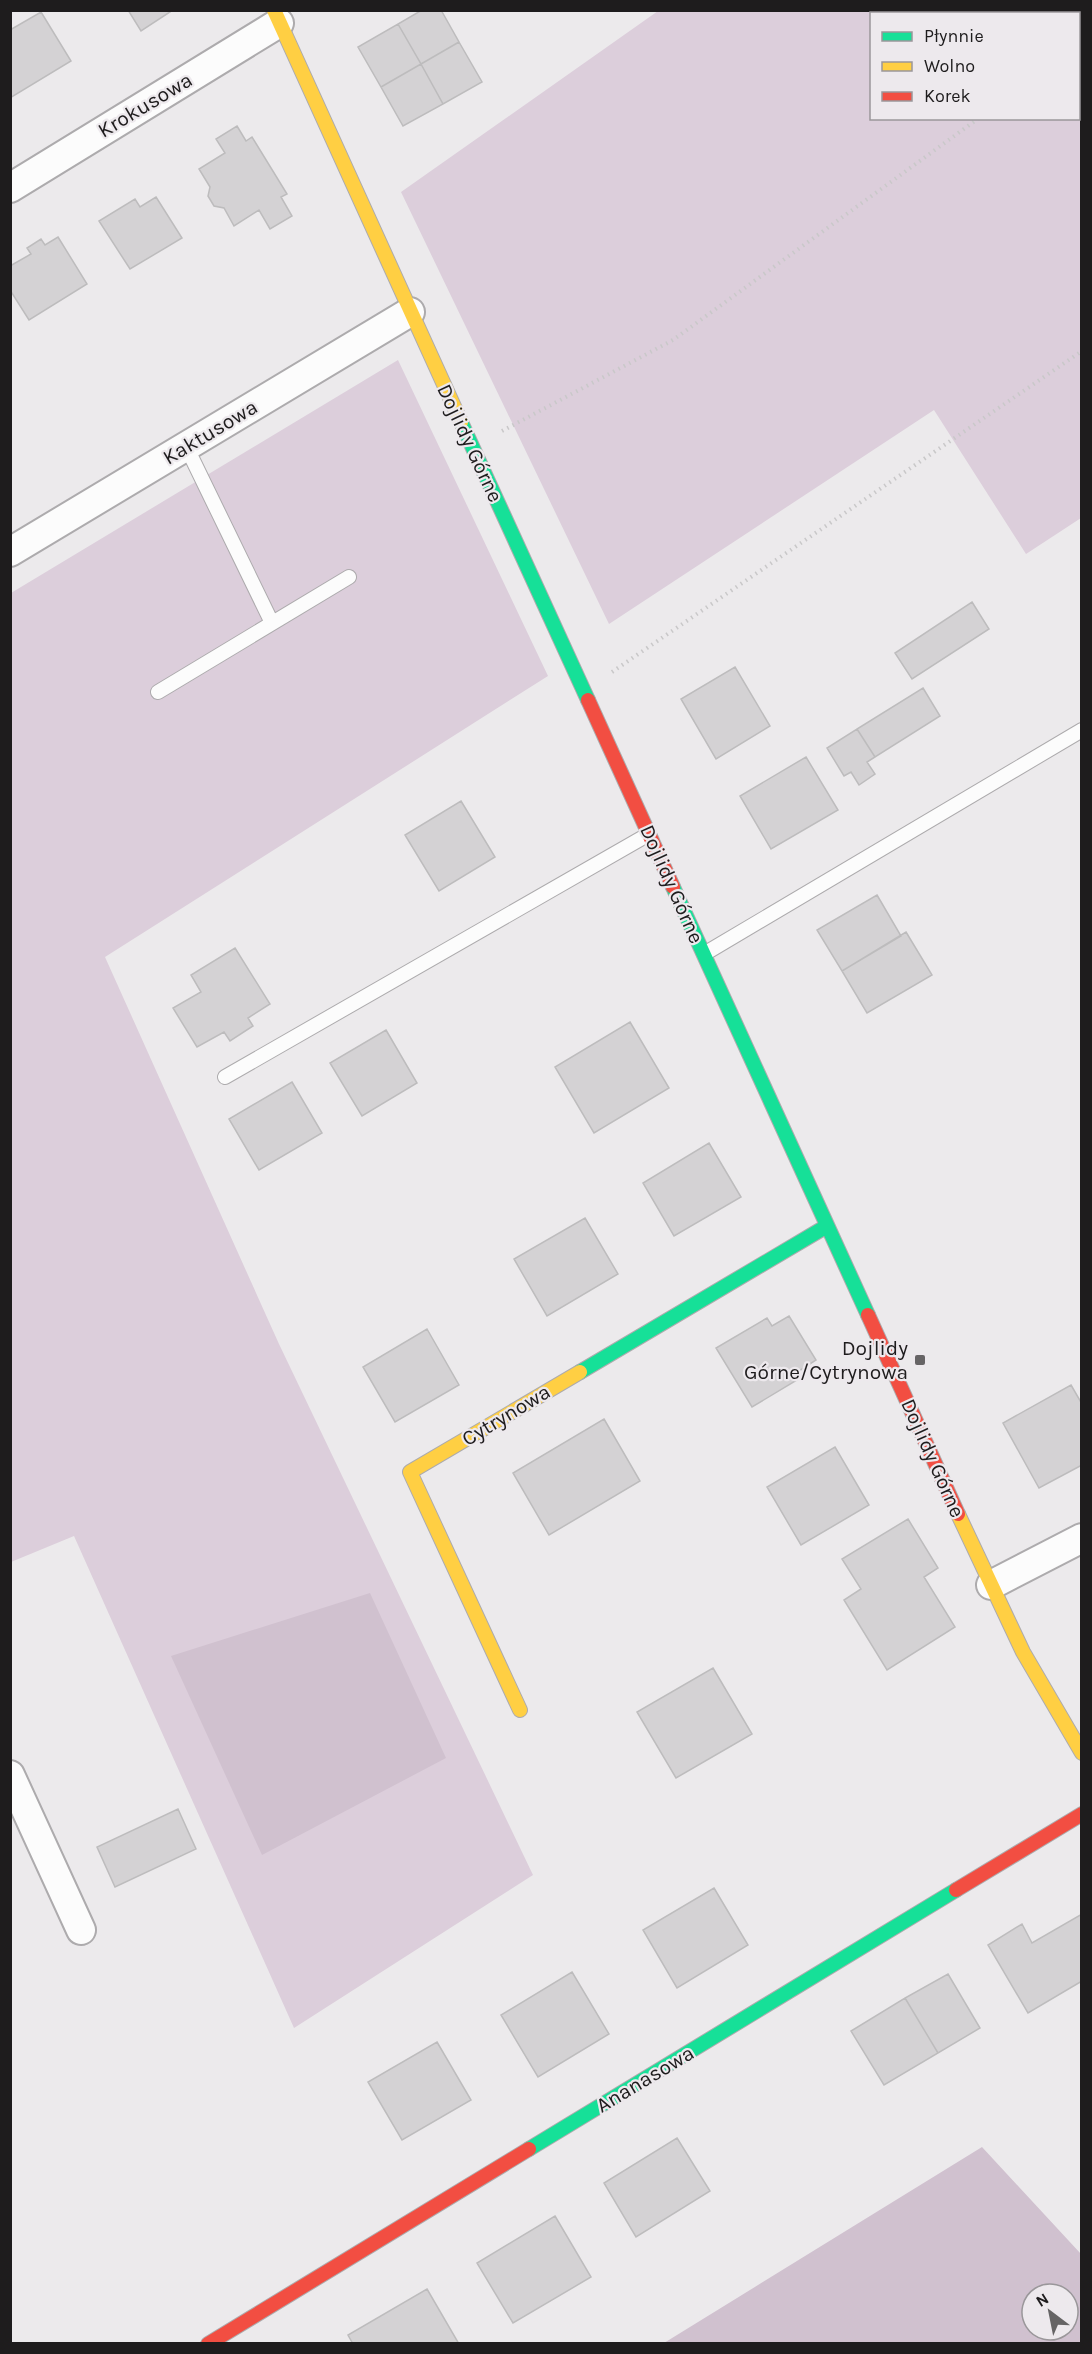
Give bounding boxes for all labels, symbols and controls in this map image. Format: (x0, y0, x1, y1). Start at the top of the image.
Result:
legend (870, 12, 1080, 120)
text: Płynnie (924, 25, 984, 47)
text: Wolno (924, 55, 975, 77)
street label: Krokusowa (94, 68, 196, 142)
text: Korek (924, 85, 971, 107)
street label: Dojlidy Górne (432, 380, 508, 506)
street label: Kaktusowa (158, 394, 262, 470)
street label: Dojlidy Górne (635, 821, 709, 947)
place label: Dojlidy Górne/Cytrynowa (744, 1336, 908, 1384)
marker: Dojlidy Górne/Cytrynowa (913, 1353, 927, 1367)
street label: Cytrynowa (457, 1379, 555, 1451)
street label: Dojlidy Górne (896, 1395, 970, 1521)
street label: Ananasowa (592, 2040, 698, 2118)
north arrow (1020, 2282, 1080, 2342)
text: N (1032, 2289, 1052, 2311)

